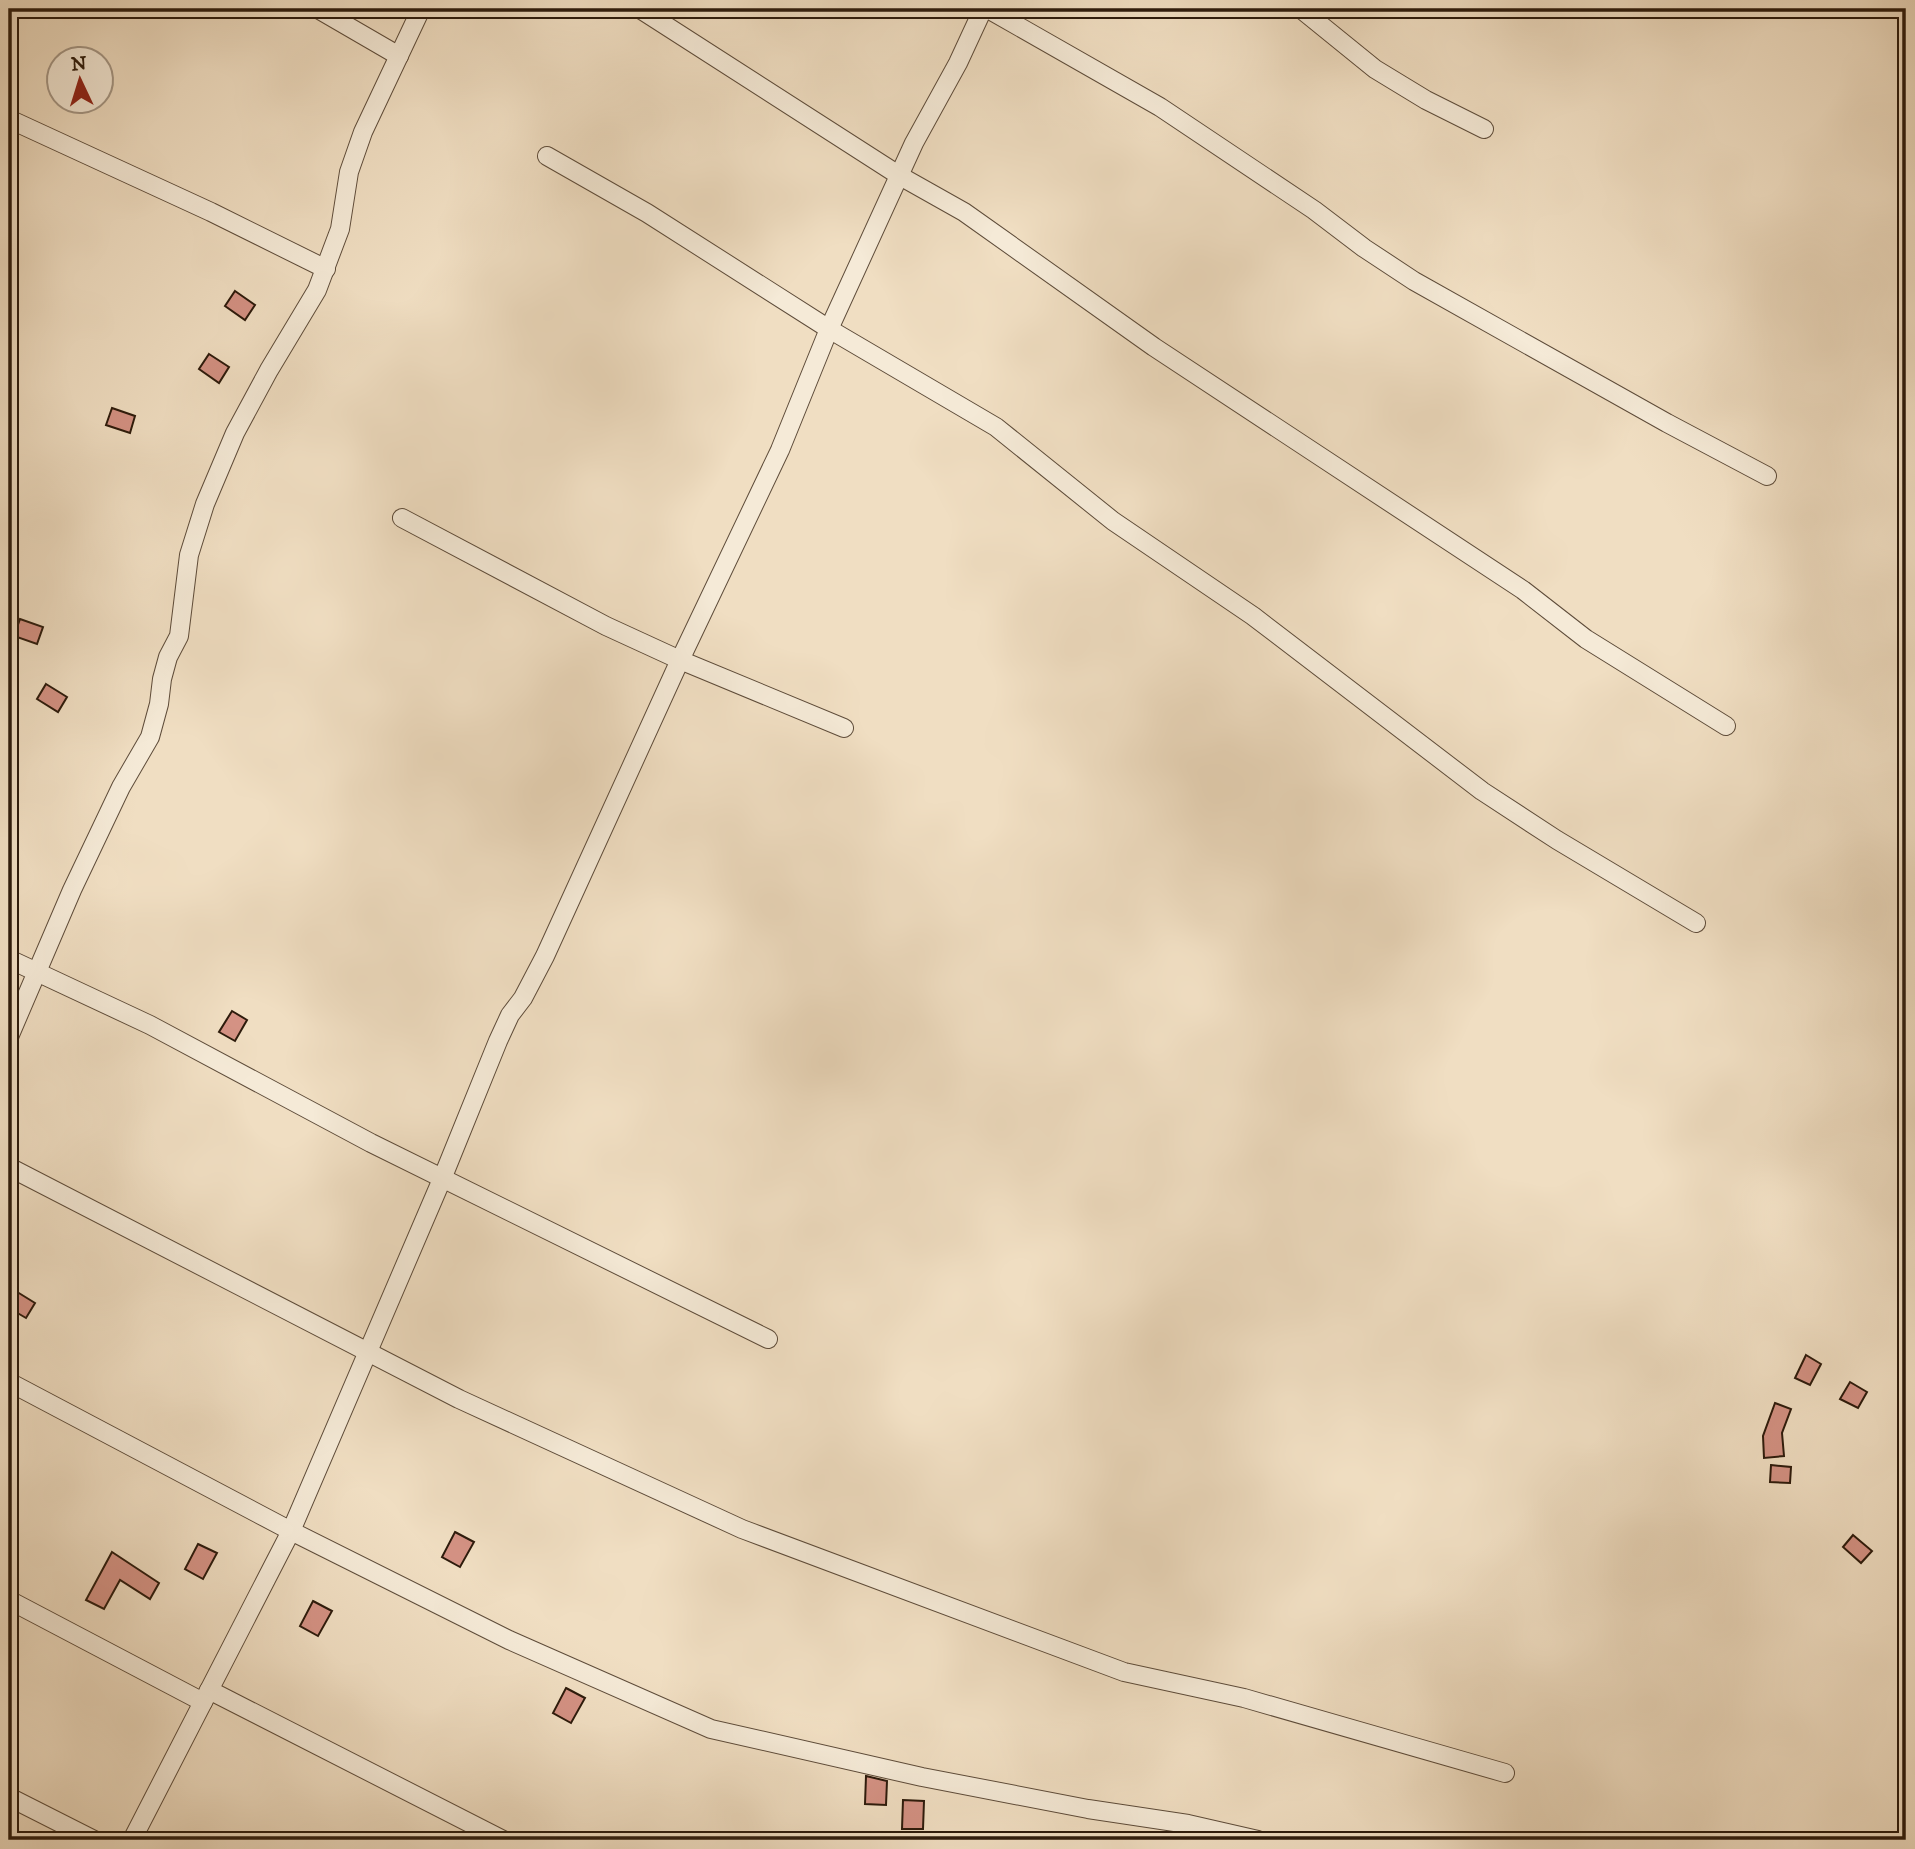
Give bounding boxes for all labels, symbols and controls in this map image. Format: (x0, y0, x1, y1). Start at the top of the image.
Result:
north arrow (46, 46, 116, 116)
text: N (70, 52, 88, 77)

